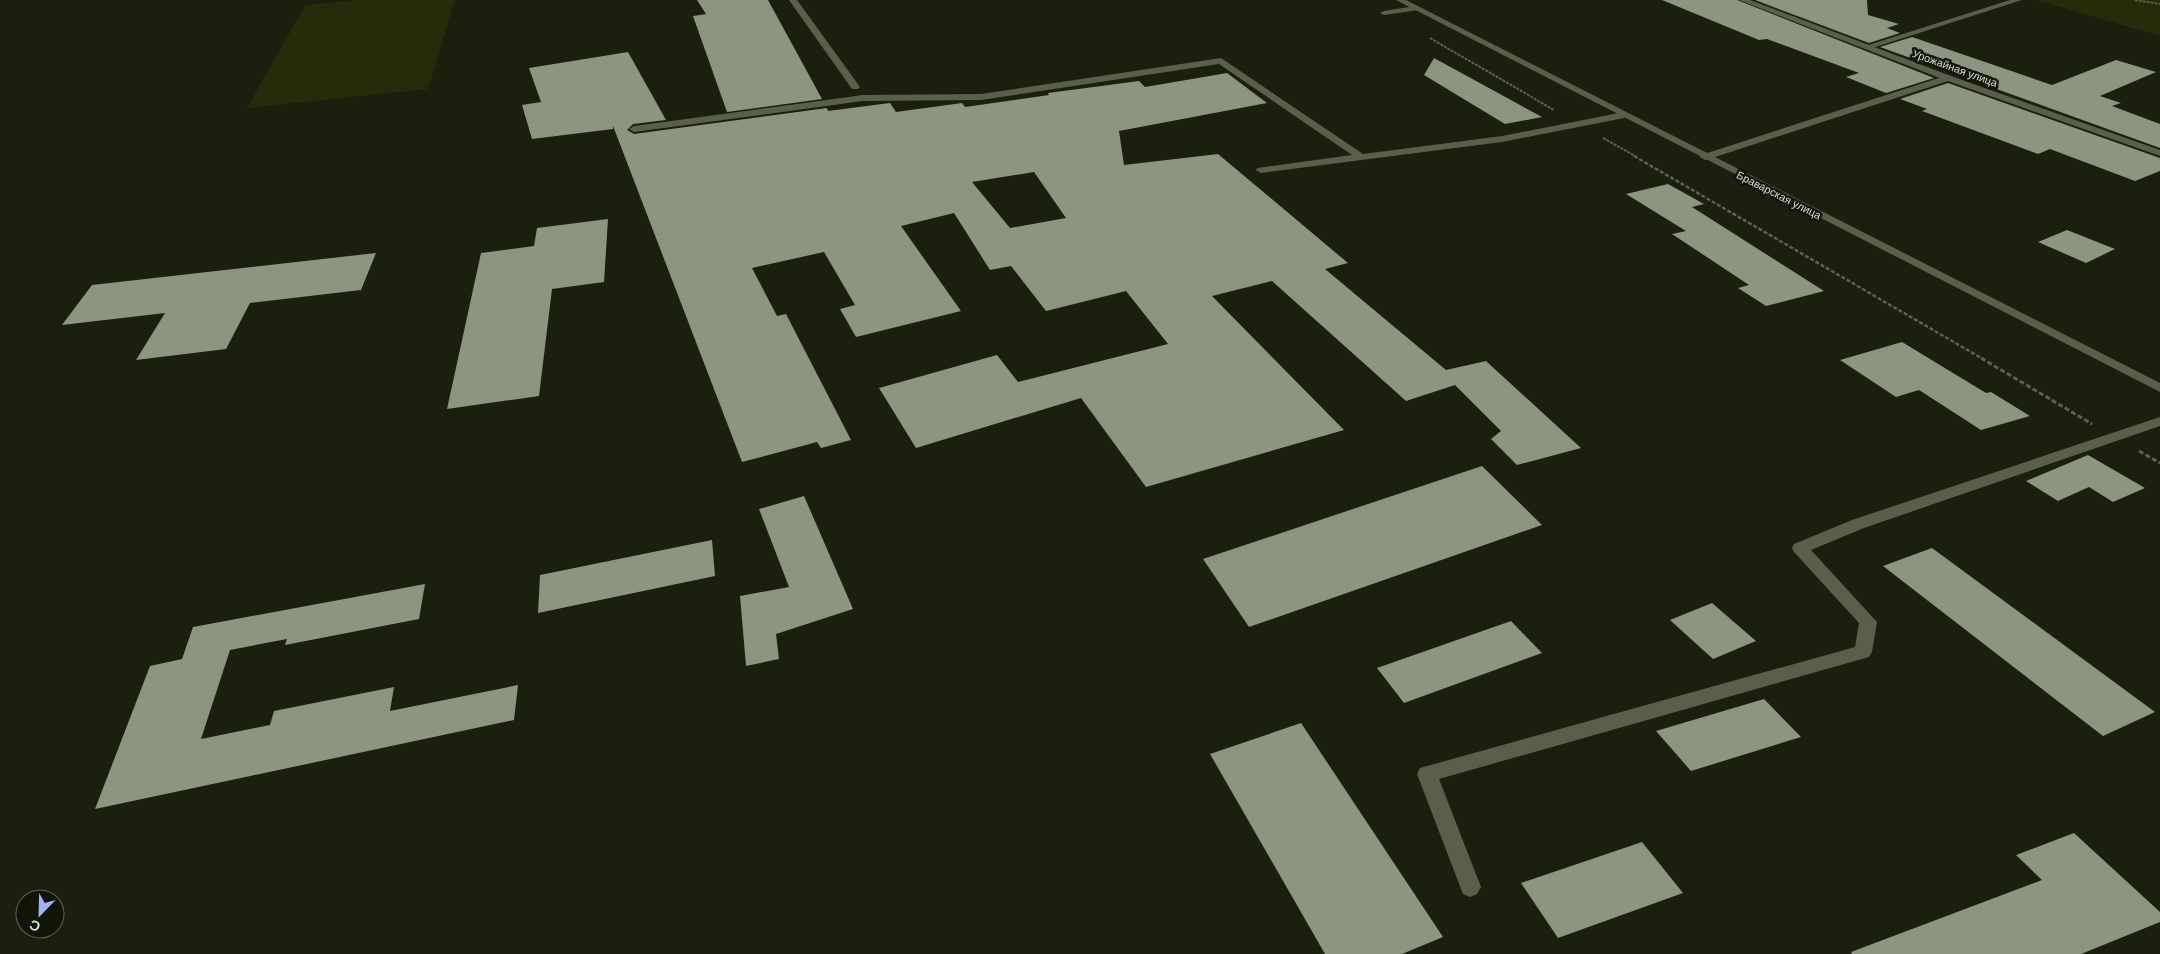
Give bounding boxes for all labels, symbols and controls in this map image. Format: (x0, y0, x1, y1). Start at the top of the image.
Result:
street label: Урожайная улица (1911, 47, 2000, 89)
street label: Браварская улица (1735, 168, 1824, 222)
north arrow (15, 889, 65, 939)
text: С (27, 917, 43, 935)

